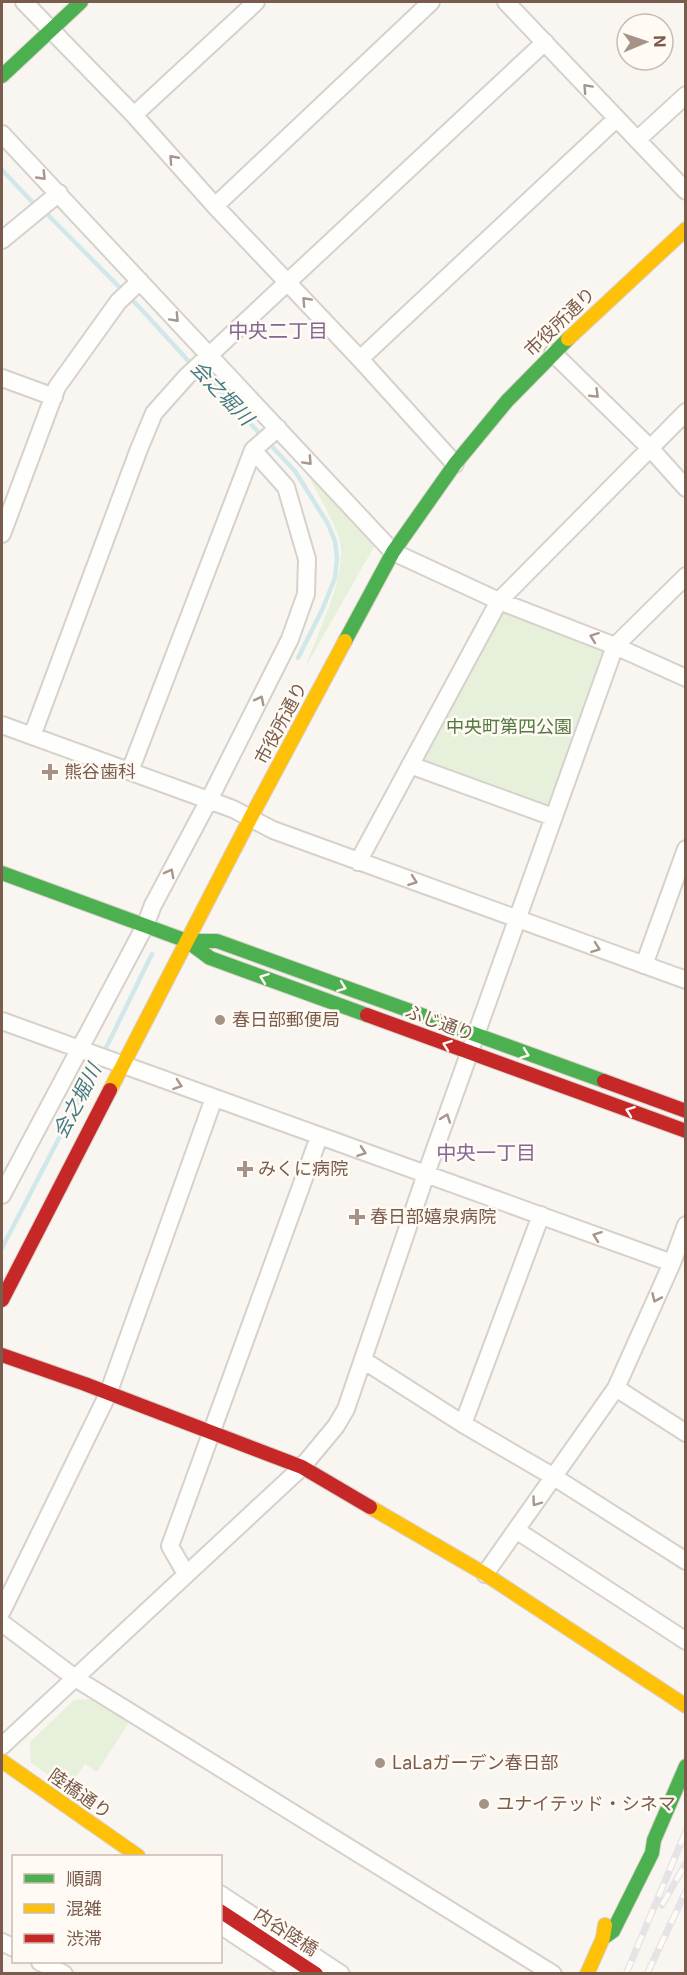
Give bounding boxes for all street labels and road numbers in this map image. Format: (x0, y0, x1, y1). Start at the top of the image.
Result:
street label: 市役所通り (520, 283, 599, 360)
street label: 市役所通り (250, 678, 311, 767)
street label: ふじ通り (403, 1000, 478, 1045)
street label: 陸橋通り (45, 1764, 116, 1823)
street label: 内谷陸橋 (250, 1903, 322, 1960)

